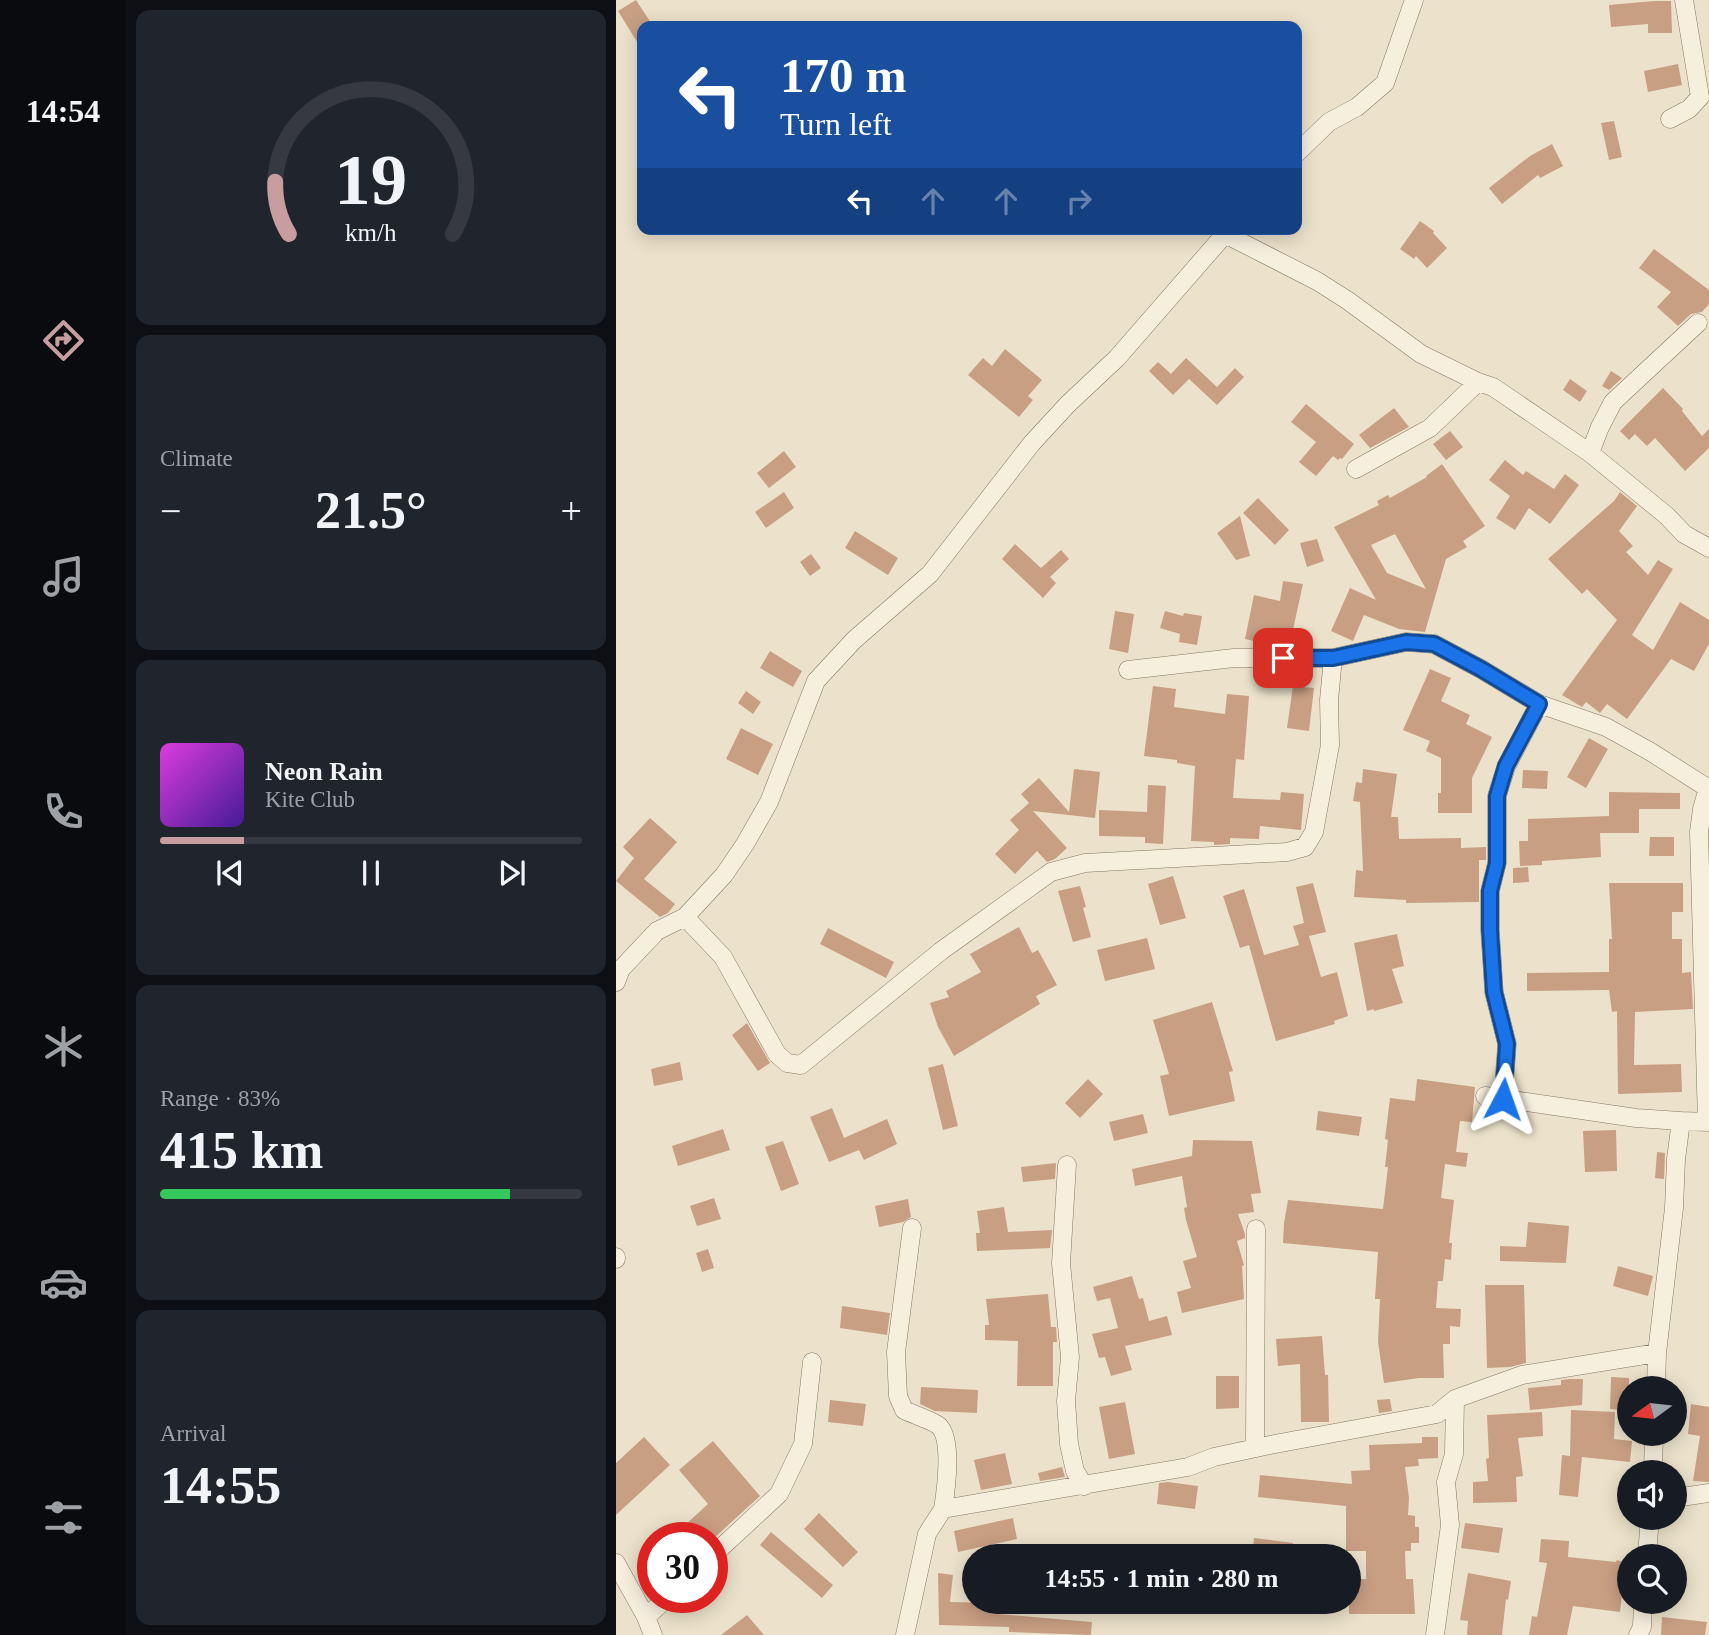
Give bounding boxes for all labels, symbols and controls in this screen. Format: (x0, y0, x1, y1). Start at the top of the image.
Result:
text: 170 m (780, 48, 907, 103)
icon: left (665, 49, 756, 140)
text: 14:54 (26, 93, 100, 129)
text: Turn left (780, 106, 892, 142)
text: 19 (335, 139, 407, 220)
icon: left (841, 182, 879, 220)
icon: ahead (914, 182, 952, 220)
icon: ahead (987, 182, 1025, 220)
icon: right (1060, 182, 1098, 220)
text: km/h (345, 218, 397, 245)
icon: directions (39, 316, 88, 365)
text: Climate (160, 446, 233, 471)
text: 21.5° (315, 482, 427, 539)
text: − (160, 490, 181, 532)
text: + (561, 490, 582, 532)
icon: music (39, 552, 88, 601)
pin (1253, 628, 1313, 688)
icon: arrive (1264, 639, 1302, 677)
text: Neon Rain (265, 757, 383, 786)
icon: phone (39, 787, 88, 836)
text: Kite Club (265, 787, 355, 812)
icon: previous (211, 854, 249, 892)
icon: pause (352, 854, 390, 892)
icon: next (493, 854, 531, 892)
icon: climate (39, 1022, 88, 1071)
position arrow (1466, 1062, 1540, 1136)
text: Range · 83% (160, 1086, 280, 1111)
text: 415 km (160, 1122, 323, 1179)
icon: car (39, 1258, 88, 1307)
north arrow (1617, 1376, 1687, 1446)
map controls (1617, 1376, 1687, 1614)
text: Arrival (160, 1421, 226, 1446)
text: 14:55 (160, 1457, 281, 1514)
button: sound (1617, 1460, 1687, 1530)
icon: filters (39, 1493, 88, 1542)
speed limit sign: 30 (637, 1522, 728, 1613)
button: search (1617, 1544, 1687, 1614)
text: 14:55 · 1 min · 280 m (1045, 1564, 1279, 1593)

